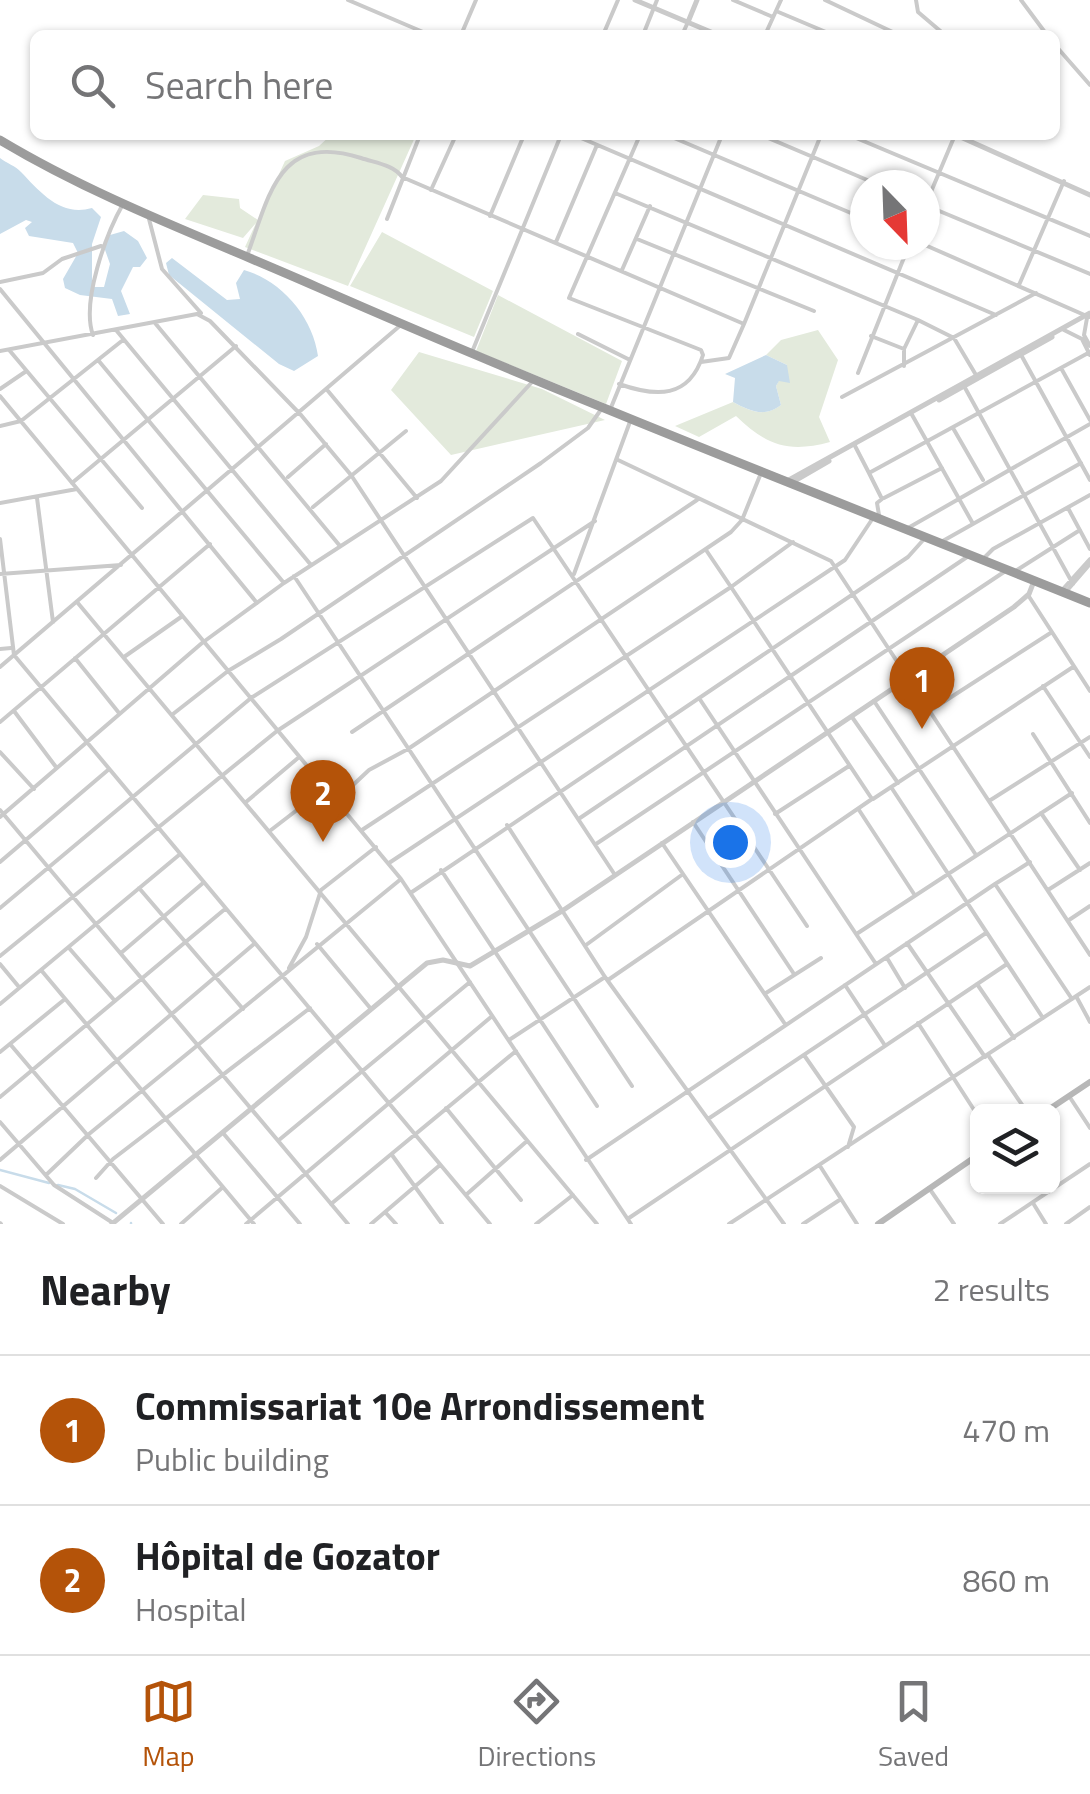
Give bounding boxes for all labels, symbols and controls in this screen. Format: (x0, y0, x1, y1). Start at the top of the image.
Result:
search box (30, 30, 1060, 140)
text: Search here (145, 56, 333, 114)
icon: search (65, 58, 120, 113)
north arrow (850, 170, 940, 260)
pin: 1 (890, 646, 954, 729)
pin: 2 (290, 760, 356, 842)
your location (705, 817, 756, 868)
map controls (970, 1104, 1060, 1194)
button: layers (970, 1104, 1060, 1194)
text: Nearby (40, 1257, 171, 1321)
text: 2 results (933, 1265, 1050, 1313)
text: Commissariat 10e Arrondissement (135, 1377, 705, 1435)
text: 1 (64, 1406, 81, 1454)
text: 470 m (962, 1406, 1050, 1454)
text: Public building (135, 1435, 329, 1483)
text: Hôpital de Gozator (135, 1527, 440, 1585)
text: 2 (64, 1556, 81, 1604)
text: 860 m (962, 1556, 1050, 1604)
text: Hospital (135, 1585, 247, 1633)
tab: Map (141, 1674, 196, 1777)
tab: Directions (478, 1674, 596, 1777)
tab: Saved (878, 1674, 949, 1777)

